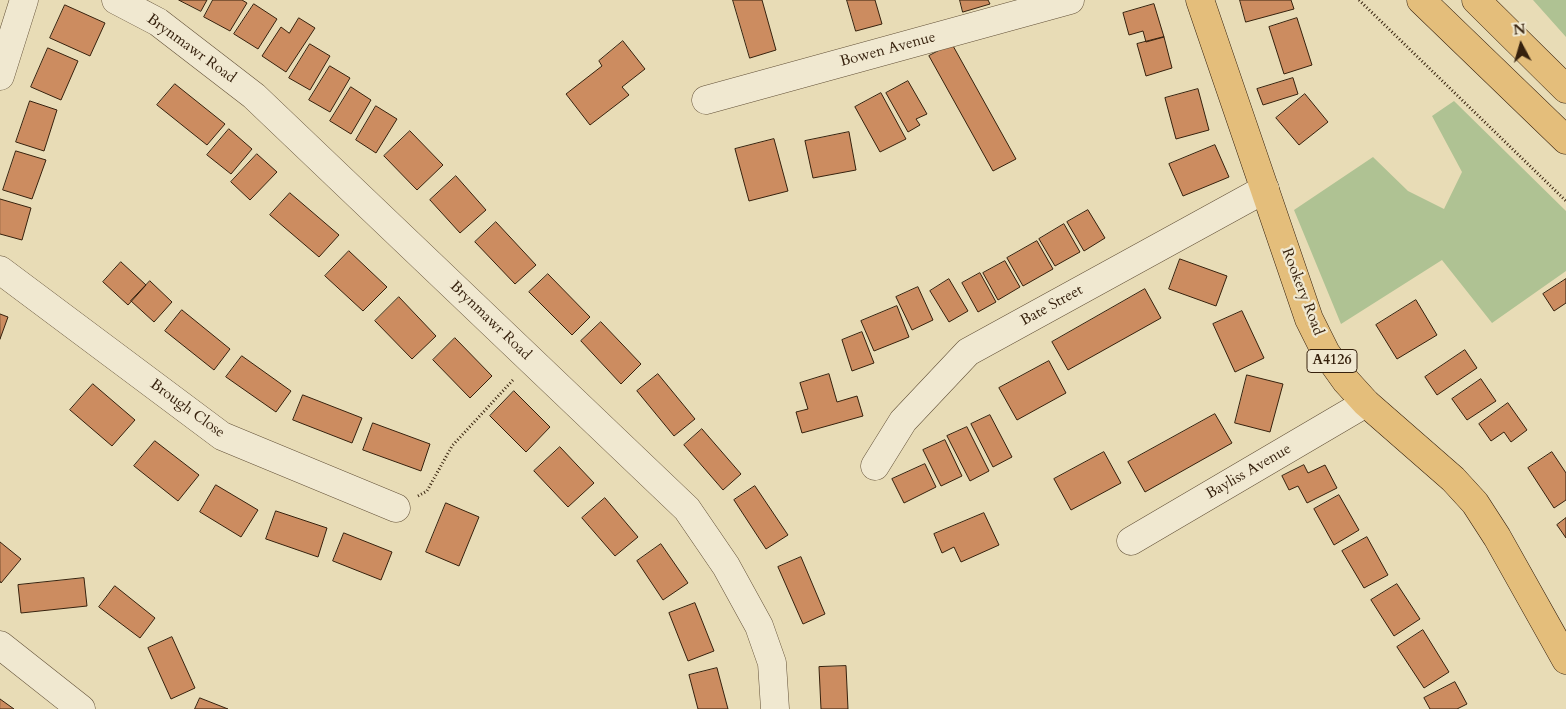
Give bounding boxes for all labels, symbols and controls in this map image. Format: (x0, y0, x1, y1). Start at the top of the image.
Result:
street label: Brynmawr Road (143, 11, 239, 87)
north arrow (1496, 20, 1546, 70)
text: N (1512, 20, 1526, 40)
street label: Bowen Avenue (838, 29, 938, 71)
street label: Rookery Road (1277, 246, 1327, 338)
street label: Brynmawr Road (446, 278, 534, 364)
street label: Bate Street (1018, 282, 1086, 330)
road number: A4126 (1307, 350, 1357, 372)
street label: Brough Close (146, 376, 228, 442)
street label: Bayliss Avenue (1203, 440, 1295, 504)

